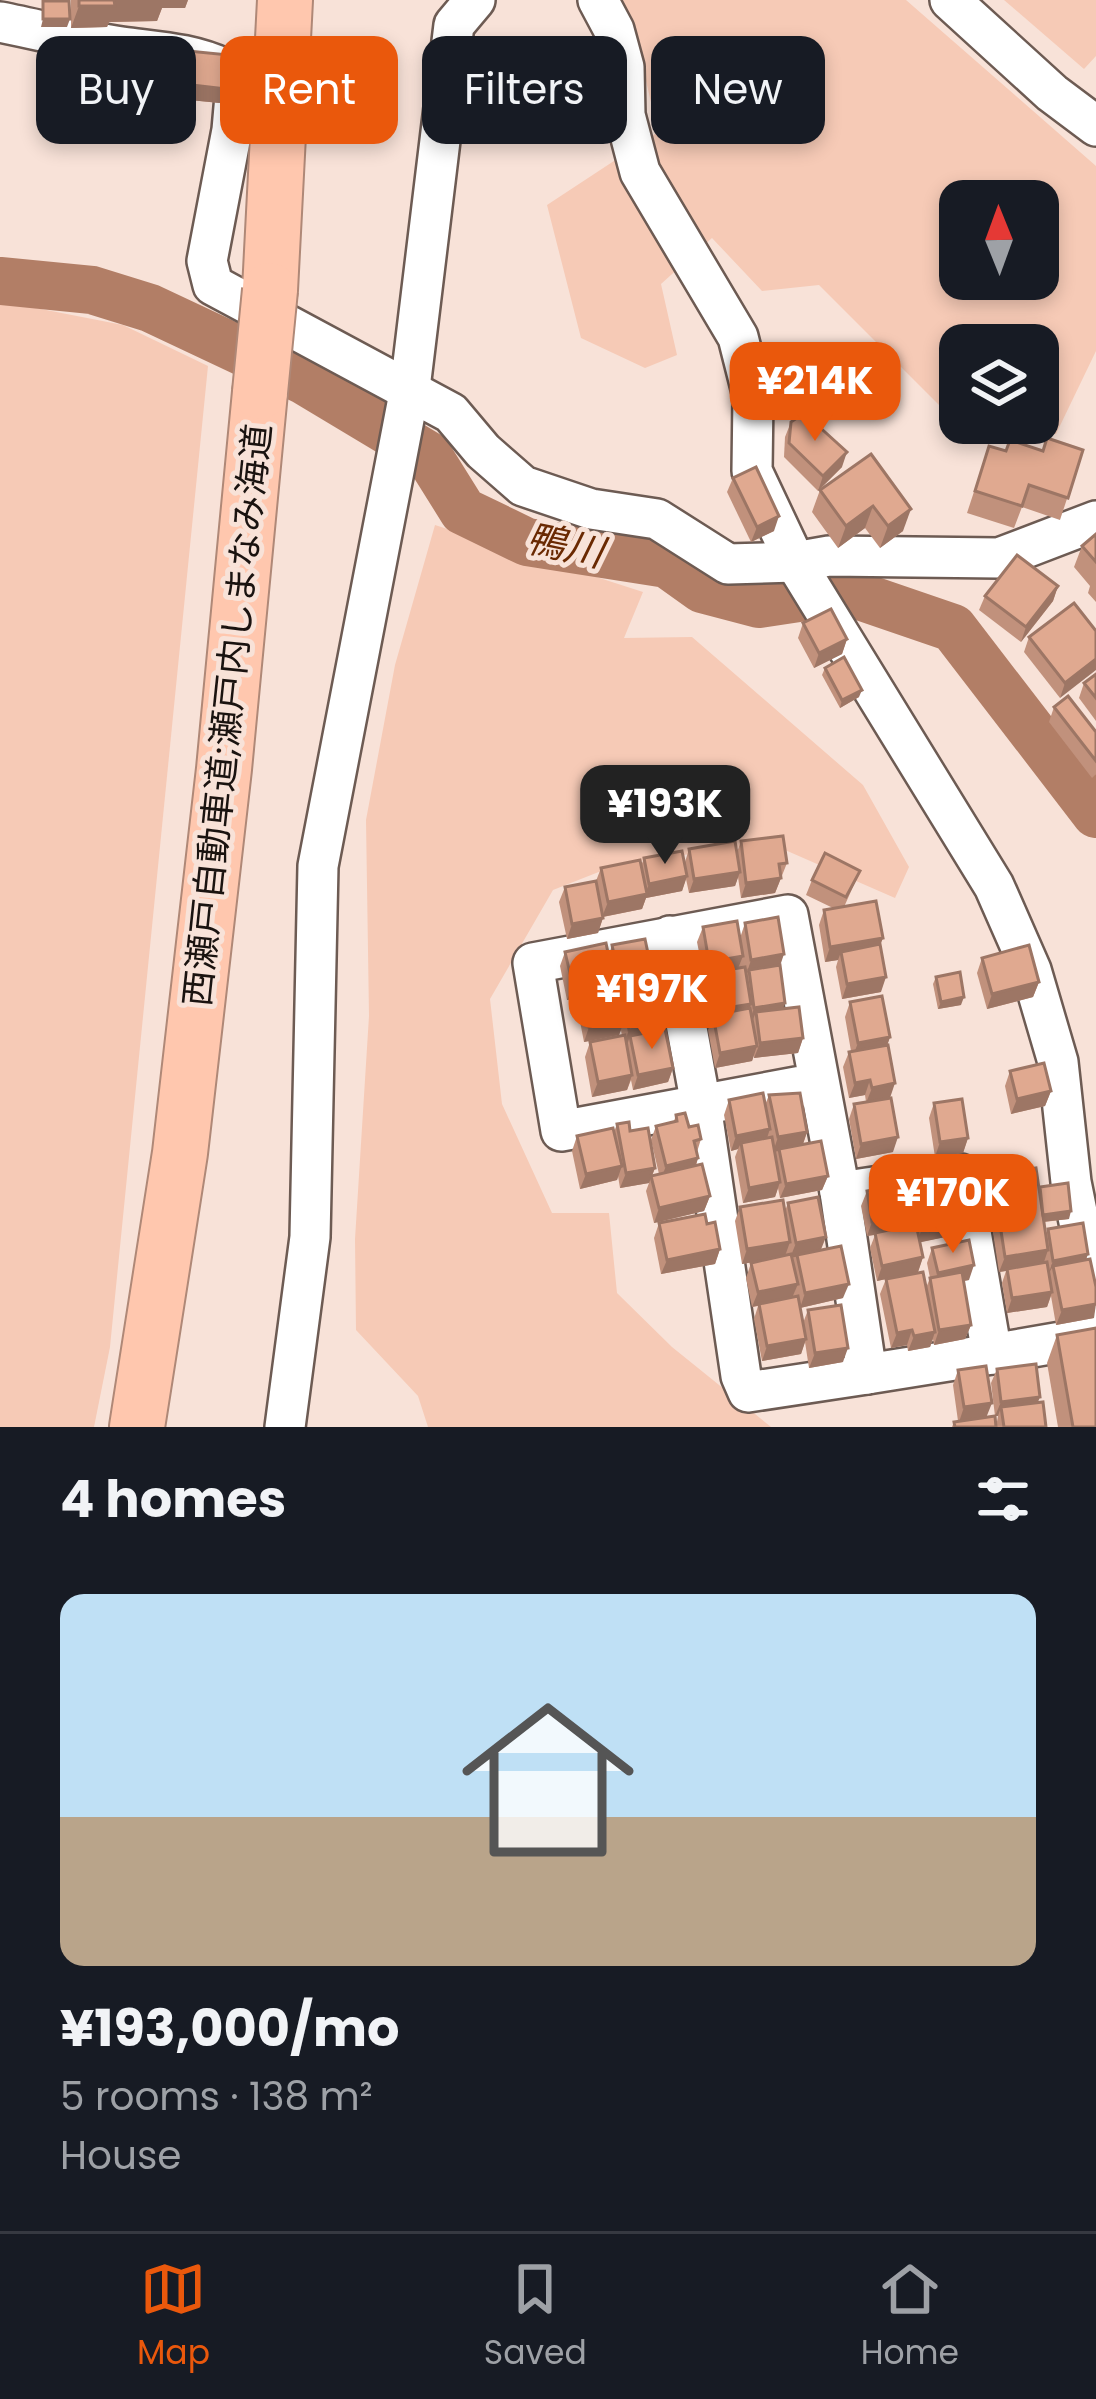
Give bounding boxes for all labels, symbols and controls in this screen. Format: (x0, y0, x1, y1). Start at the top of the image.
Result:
chip: Buy (36, 36, 196, 144)
chip: Rent (220, 36, 398, 144)
chip: Filters (422, 36, 627, 144)
chip: New (651, 36, 825, 144)
north arrow (939, 180, 1059, 300)
map controls (939, 180, 1059, 444)
button: layers (939, 324, 1059, 444)
pin: ¥214K (731, 342, 899, 444)
text: ¥214K (757, 353, 873, 408)
street label: 西瀬戸自動車道;瀬戸内しまなみ海道 (172, 421, 283, 1009)
water label: 鴨川 (521, 510, 613, 581)
pin: ¥193K (581, 765, 749, 867)
text: ¥193K (607, 776, 723, 831)
pin: ¥197K (568, 950, 736, 1052)
text: ¥197K (596, 961, 708, 1016)
pin: ¥170K (869, 1154, 1037, 1256)
text: ¥170K (896, 1165, 1010, 1220)
text: 4 homes (60, 1463, 286, 1535)
icon: filters (970, 1466, 1036, 1532)
icon: home (440, 1672, 656, 1888)
text: ¥193,000/mo (60, 1992, 400, 2064)
text: 5 rooms · 138 m² (60, 2069, 373, 2124)
text: House (60, 2128, 181, 2183)
tab: Map (137, 2256, 210, 2378)
tab: Saved (484, 2256, 587, 2378)
tab: Home (861, 2256, 959, 2378)

